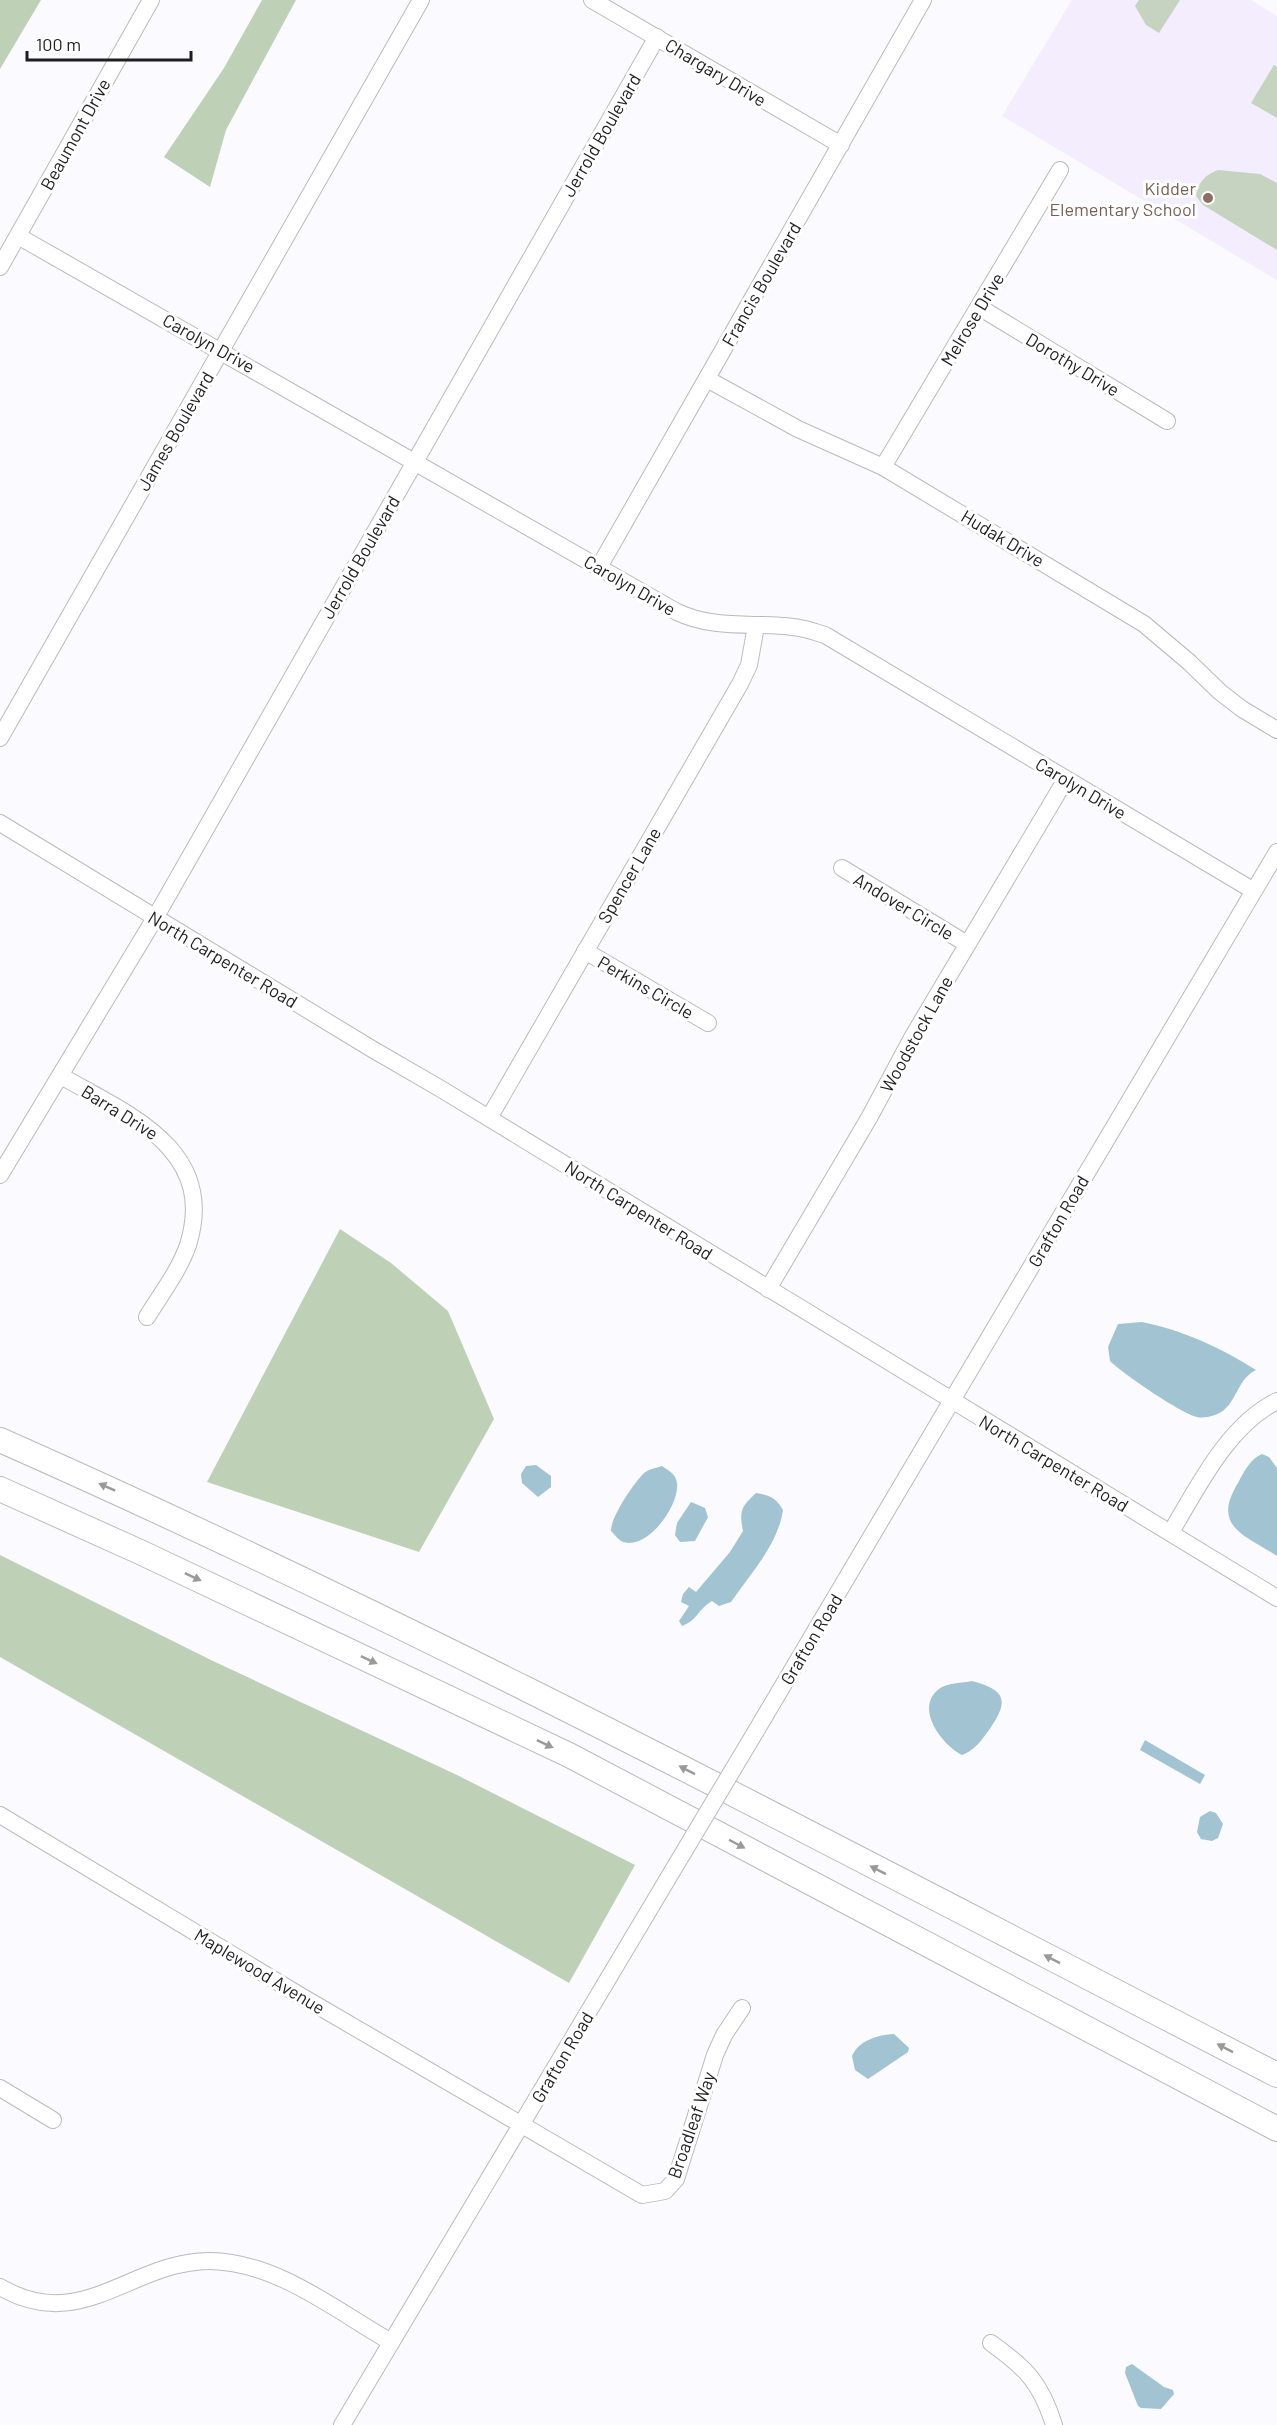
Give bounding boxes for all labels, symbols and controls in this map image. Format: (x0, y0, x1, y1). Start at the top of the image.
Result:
scale bar (27, 24, 190, 62)
text: 100 m (36, 33, 81, 55)
street label: Chargary Drive (661, 33, 771, 111)
street label: Jerrold Boulevard (557, 70, 645, 200)
street label: Beaumont Drive (35, 74, 115, 194)
place label: Kidder Elementary School (1049, 177, 1196, 220)
marker: Kidder Elementary School (1201, 191, 1215, 205)
street label: Francis Boulevard (717, 218, 805, 350)
street label: Melrose Drive (936, 268, 1008, 370)
street label: Carolyn Drive (159, 309, 259, 377)
street label: Dorothy Drive (1022, 327, 1124, 401)
street label: James Boulevard (132, 367, 218, 495)
street label: Jerrold Boulevard (316, 492, 404, 622)
street label: Hudak Drive (957, 505, 1049, 571)
street label: Carolyn Drive (580, 550, 680, 620)
street label: Carolyn Drive (1032, 752, 1130, 824)
street label: Spencer Lane (593, 823, 665, 927)
street label: Andover Circle (850, 868, 958, 944)
street label: North Carpenter Road (144, 906, 302, 1012)
street label: Perkins Circle (594, 951, 698, 1023)
street label: Woodstock Lane (875, 972, 957, 1096)
street label: Barra Drive (78, 1080, 162, 1144)
street label: North Carpenter Road (561, 1156, 717, 1264)
street label: Grafton Road (1023, 1171, 1093, 1271)
street label: North Carpenter Road (975, 1410, 1133, 1516)
one-way arrow (97, 1482, 115, 1492)
one-way arrow (185, 1572, 202, 1581)
street label: Grafton Road (775, 1589, 847, 1689)
one-way arrow (361, 1656, 378, 1665)
one-way arrow (537, 1739, 554, 1748)
one-way arrow (678, 1765, 695, 1775)
one-way arrow (729, 1839, 746, 1849)
one-way arrow (870, 1865, 887, 1875)
street label: Maplewood Avenue (191, 1923, 329, 2019)
one-way arrow (1043, 1954, 1060, 1964)
street label: Grafton Road (526, 2007, 598, 2107)
one-way arrow (1216, 2044, 1234, 2054)
street label: Broadleaf Way (662, 2069, 720, 2181)

